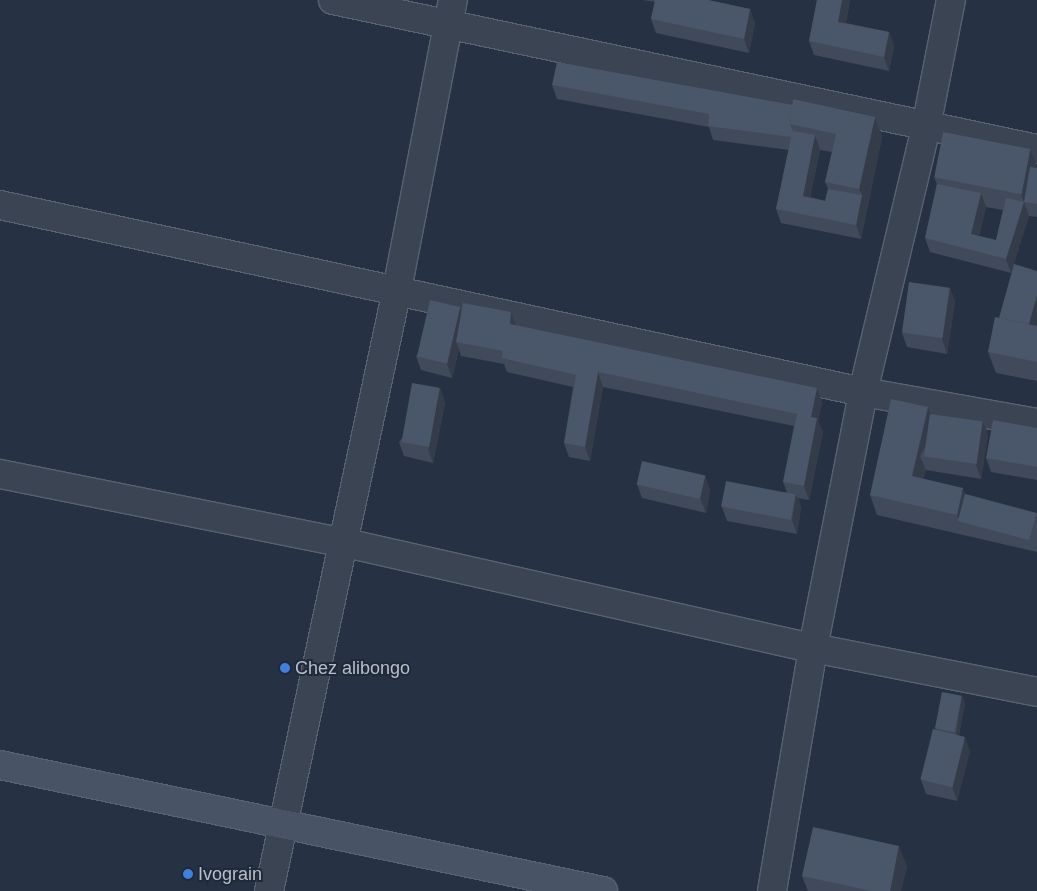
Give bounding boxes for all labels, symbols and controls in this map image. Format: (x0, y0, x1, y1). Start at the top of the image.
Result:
place label: Chez alibongo (295, 657, 410, 679)
marker: Chez alibongo (279, 662, 291, 674)
place label: Ivograin (198, 863, 262, 885)
marker: Ivograin (182, 868, 194, 880)

